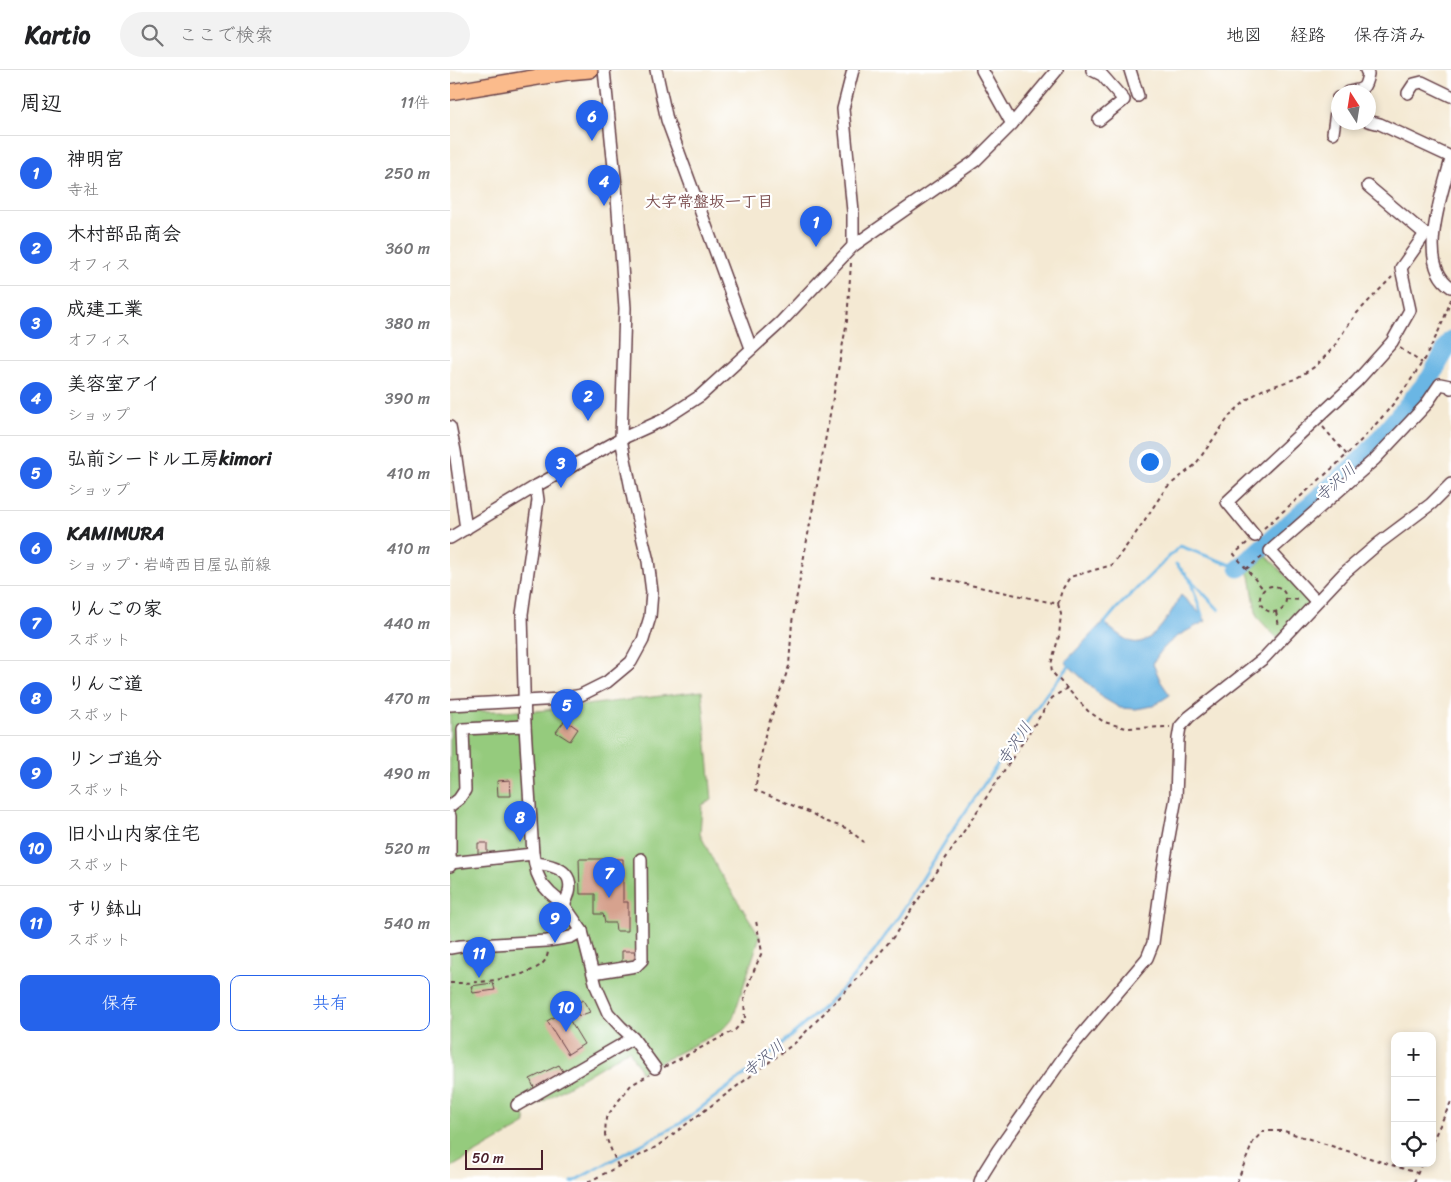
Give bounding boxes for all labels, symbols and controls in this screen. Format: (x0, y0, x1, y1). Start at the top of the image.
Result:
search box (120, 12, 470, 57)
text: Kartio (25, 14, 90, 56)
text: ここで検索 (178, 18, 274, 51)
text: 地図 (1226, 19, 1262, 51)
text: 経路 (1290, 19, 1326, 51)
text: 保存済み (1354, 19, 1426, 51)
icon: search (138, 21, 166, 49)
text: 周辺 (20, 84, 62, 122)
north arrow (1331, 85, 1376, 130)
text: 11件 (400, 88, 430, 117)
pin: 6 (576, 100, 608, 141)
text: 神明宮 (67, 142, 124, 175)
text: 1 (33, 159, 39, 188)
text: 250 m (384, 159, 430, 188)
pin: 4 (588, 165, 620, 206)
text: 寺社 (67, 175, 99, 204)
district label: 大字常盤坂一丁目 (645, 187, 773, 216)
pin: 1 (800, 206, 832, 247)
text: 木村部品商会 (67, 217, 181, 250)
text: 2 (31, 234, 41, 263)
text: 360 m (386, 234, 430, 263)
text: オフィス (67, 250, 131, 279)
text: 成建工業 (67, 292, 143, 325)
text: 3 (32, 309, 40, 338)
text: 380 m (385, 309, 430, 338)
text: オフィス (67, 325, 131, 354)
text: 美容室アイ (67, 367, 161, 400)
pin: 2 (572, 380, 604, 421)
text: 4 (31, 384, 41, 413)
text: 390 m (385, 384, 430, 413)
text: ショップ (67, 400, 130, 429)
text: 弘前シードル工房kimori (67, 442, 272, 475)
pin: 3 (545, 447, 577, 488)
your location (1137, 449, 1163, 475)
water label: 寺沢川 (1308, 456, 1363, 509)
text: 5 (31, 459, 41, 488)
text: 410 m (387, 459, 430, 488)
text: ショップ (67, 475, 130, 504)
text: KAMIMURA (67, 517, 165, 550)
text: 6 (31, 534, 41, 563)
text: 410 m (387, 534, 430, 563)
text: ショップ · 岩崎西目屋弘前線 (67, 550, 271, 579)
text: りんごの家 (67, 592, 162, 625)
text: 7 (31, 609, 41, 638)
text: 440 m (383, 609, 430, 638)
text: スポット (67, 625, 131, 654)
text: りんご道 (67, 667, 143, 700)
text: 8 (31, 684, 41, 713)
text: 470 m (384, 684, 430, 713)
pin: 5 (551, 689, 583, 730)
text: スポット (67, 700, 131, 729)
water label: 寺沢川 (989, 715, 1040, 771)
text: リンゴ追分 (67, 742, 162, 775)
text: 9 (31, 759, 41, 788)
text: 490 m (384, 759, 430, 788)
text: スポット (67, 775, 131, 804)
pin: 8 (504, 801, 536, 842)
text: 旧小山内家住宅 (67, 817, 200, 850)
text: 10 (28, 834, 44, 863)
text: 520 m (384, 834, 430, 863)
text: スポット (67, 850, 131, 879)
pin: 7 (593, 857, 625, 898)
text: すり鉢山 (67, 892, 143, 925)
pin: 9 (539, 902, 571, 943)
text: 11 (29, 909, 43, 938)
text: 540 m (384, 909, 430, 938)
text: スポット (67, 925, 131, 954)
pin: 11 (463, 937, 495, 978)
button: 保存 (20, 975, 220, 1031)
button: 共有 (230, 975, 430, 1031)
pin: 10 (550, 991, 582, 1032)
water label: 寺沢川 (736, 1032, 791, 1085)
map controls (1391, 1032, 1436, 1167)
button: + (1391, 1032, 1436, 1077)
button: − (1391, 1077, 1436, 1122)
button: locate (1391, 1122, 1436, 1167)
text: 50 m (472, 1146, 504, 1171)
scale bar (465, 1147, 542, 1170)

